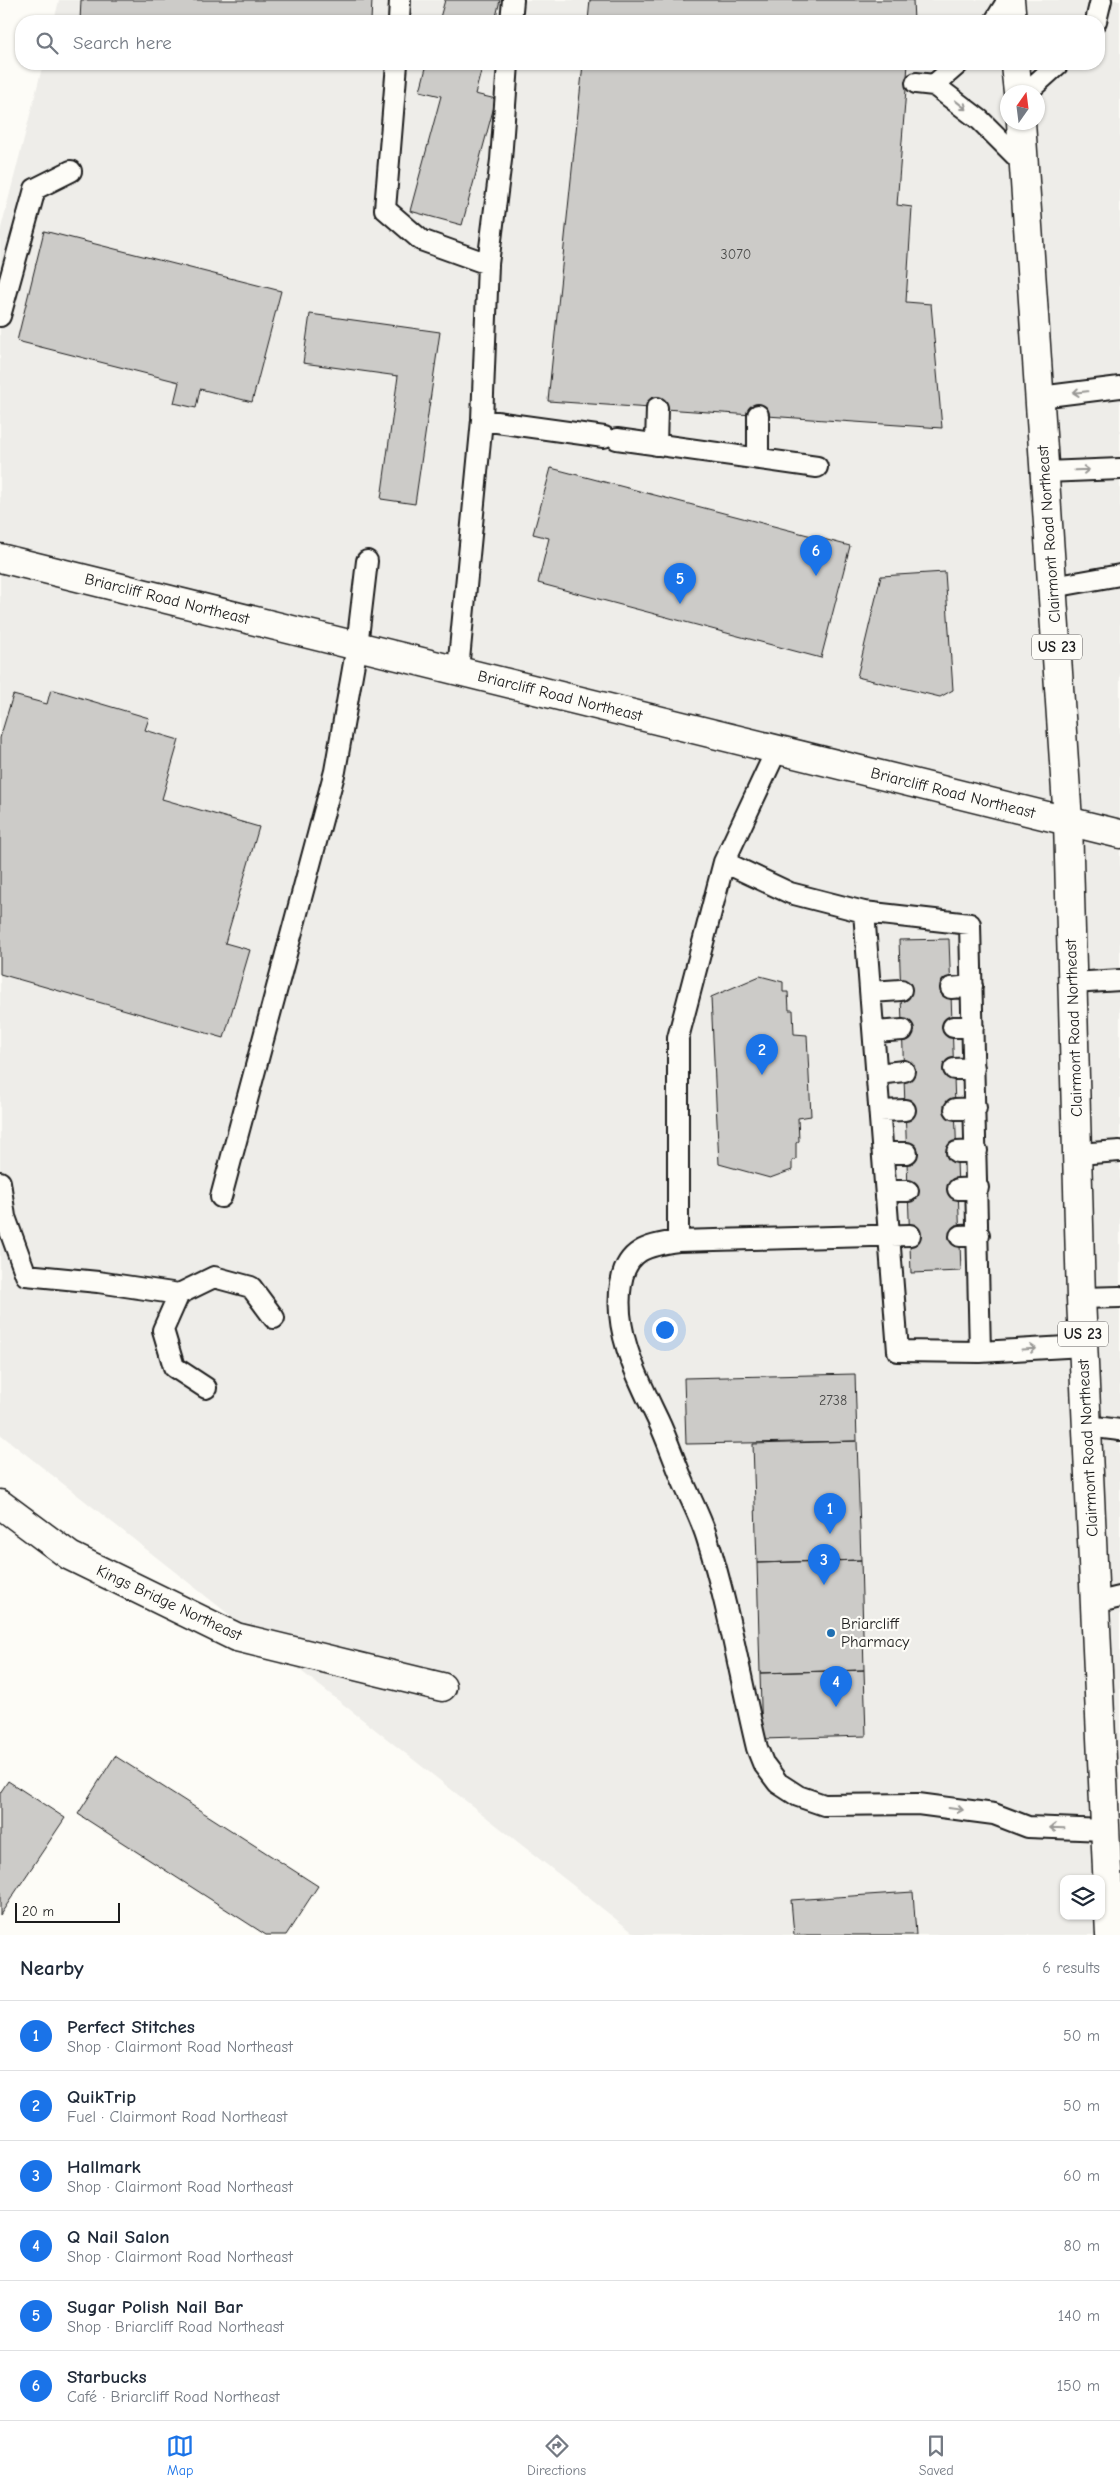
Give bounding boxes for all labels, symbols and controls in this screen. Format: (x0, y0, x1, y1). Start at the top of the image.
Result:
search box (15, 15, 1105, 70)
icon: search (33, 29, 61, 57)
text: Search here (73, 32, 172, 54)
north arrow (1000, 85, 1045, 130)
one-way arrow (954, 100, 967, 111)
house number: 3070 (721, 246, 751, 263)
one-way arrow (1072, 387, 1088, 397)
street label: Clairmont Road Northeast (1034, 444, 1064, 623)
one-way arrow (1074, 466, 1090, 475)
pin: 6 (800, 535, 832, 576)
pin: 5 (664, 563, 696, 604)
street label: Briarcliff Road Northeast (83, 570, 252, 628)
road number: US 23 (1032, 634, 1082, 660)
street label: Briarcliff Road Northeast (476, 667, 645, 725)
street label: Briarcliff Road Northeast (869, 764, 1038, 822)
street label: Clairmont Road Northeast (1062, 938, 1086, 1117)
pin: 2 (746, 1034, 778, 1075)
your location (652, 1317, 678, 1343)
road number: US 23 (1058, 1322, 1108, 1346)
one-way arrow (1021, 1344, 1037, 1353)
street label: Clairmont Road Northeast (1074, 1358, 1102, 1537)
house number: 2738 (819, 1392, 847, 1409)
pin: 1 (814, 1493, 846, 1534)
pin: 3 (808, 1544, 840, 1585)
street label: Kings Bridge Northeast (94, 1561, 245, 1645)
place label: Briarcliff Pharmacy (841, 1615, 910, 1651)
marker: Briarcliff Pharmacy (825, 1627, 837, 1639)
pin: 4 (820, 1666, 852, 1707)
one-way arrow (948, 1804, 964, 1814)
one-way arrow (1049, 1824, 1065, 1833)
map controls (1060, 1875, 1105, 1920)
button: layers (1060, 1875, 1105, 1920)
scale bar (15, 1900, 120, 1923)
text: 20 m (22, 1903, 54, 1920)
text: Nearby (20, 1956, 84, 1980)
text: 6 results (1042, 1959, 1100, 1977)
text: Perfect Stitches (67, 2016, 195, 2038)
text: 1 (33, 2027, 39, 2045)
text: 50 m (1063, 2027, 1100, 2045)
text: Shop · Clairmont Road Northeast (67, 2038, 293, 2056)
text: QuikTrip (67, 2086, 136, 2108)
text: 2 (32, 2097, 40, 2115)
text: 50 m (1063, 2097, 1100, 2115)
text: Fuel · Clairmont Road Northeast (67, 2108, 287, 2126)
text: Hallmark (67, 2156, 141, 2178)
text: 3 (32, 2167, 40, 2185)
text: 60 m (1063, 2167, 1100, 2185)
text: Shop · Clairmont Road Northeast (67, 2178, 293, 2196)
text: Q Nail Salon (67, 2226, 170, 2248)
text: 4 (32, 2237, 40, 2255)
text: 80 m (1063, 2237, 1100, 2255)
text: Shop · Clairmont Road Northeast (67, 2248, 293, 2266)
text: Sugar Polish Nail Bar (67, 2296, 243, 2318)
text: 5 (32, 2307, 40, 2325)
text: 140 m (1058, 2307, 1100, 2325)
text: Shop · Briarcliff Road Northeast (67, 2318, 284, 2336)
text: Starbucks (67, 2366, 147, 2388)
text: 6 (32, 2377, 40, 2395)
text: 150 m (1057, 2377, 1100, 2395)
text: Café · Briarcliff Road Northeast (67, 2388, 280, 2406)
tab: Map (166, 2432, 194, 2479)
tab: Directions (527, 2432, 586, 2479)
tab: Saved (919, 2432, 954, 2479)

